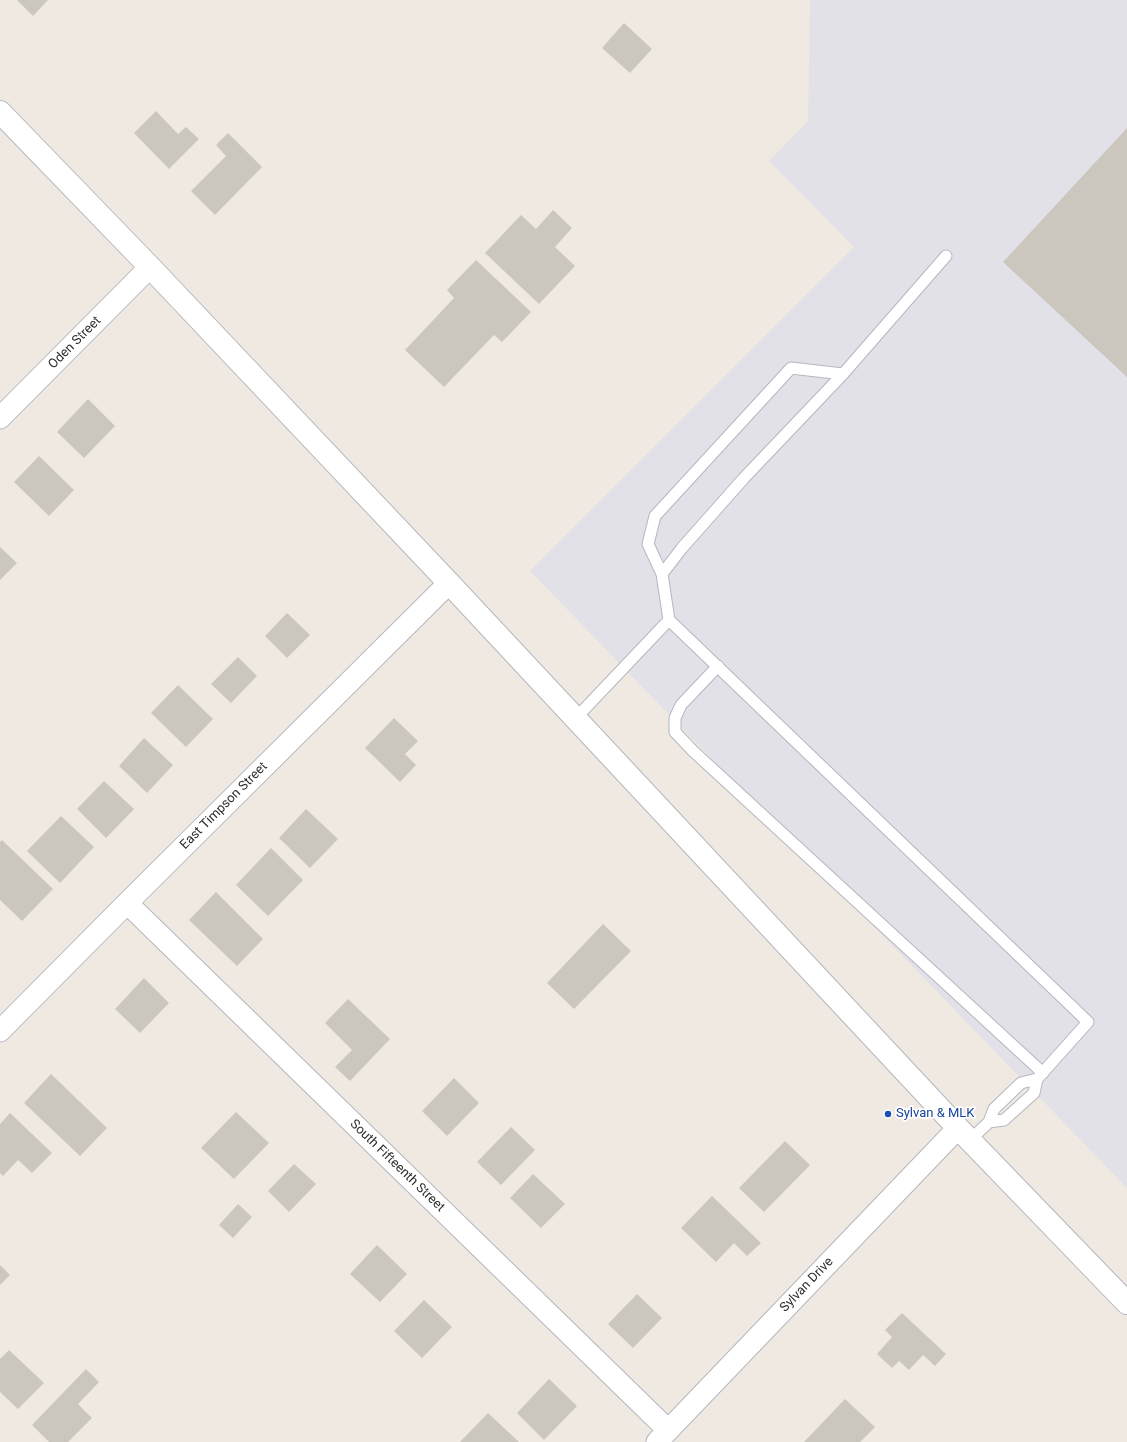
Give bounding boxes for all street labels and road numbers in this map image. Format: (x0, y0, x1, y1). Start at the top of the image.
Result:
street label: Oden Street (45, 313, 105, 373)
street label: East Timpson Street (177, 759, 271, 853)
street label: South Fifteenth Street (346, 1117, 448, 1215)
street label: Sylvan Drive (777, 1254, 837, 1316)

